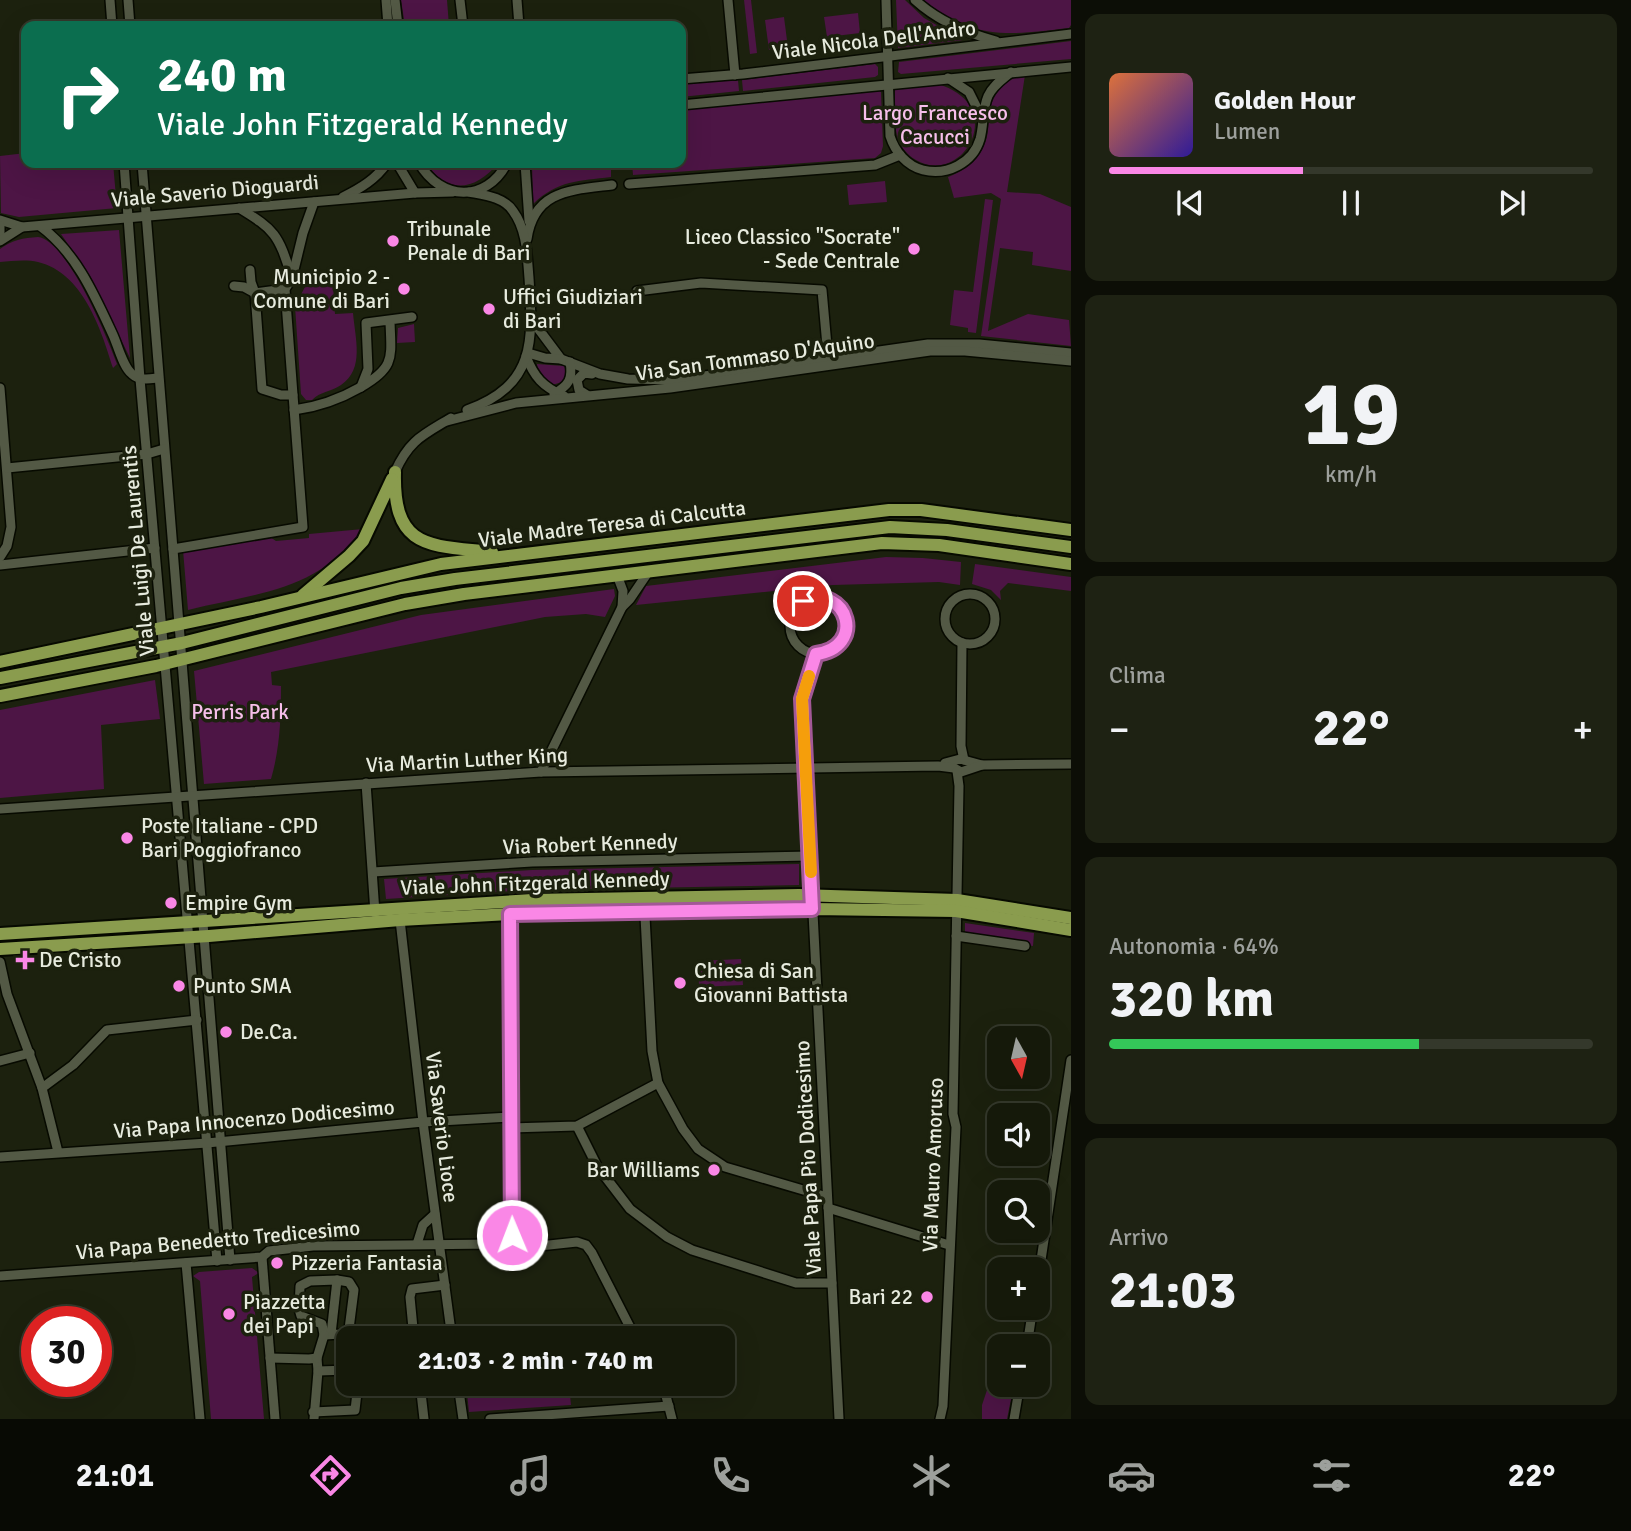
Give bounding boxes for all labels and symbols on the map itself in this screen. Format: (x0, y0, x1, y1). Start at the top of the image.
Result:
street label: Viale Nicola Dell'Andro (771, 15, 977, 65)
park label: Largo Francesco Cacucci (862, 100, 1008, 150)
street label: Viale Saverio Dioguardi (110, 169, 320, 213)
place label: Tribunale Penale di Bari (407, 216, 531, 266)
place label: Liceo Classico "Socrate" - Sede Centrale (685, 224, 900, 274)
marker: Tribunale Penale di Bari (385, 233, 401, 249)
marker: Liceo Classico "Socrate" - Sede Centrale (906, 241, 922, 257)
place label: Municipio 2 - Comune di Bari (253, 264, 390, 314)
marker: Municipio 2 - Comune di Bari (396, 281, 412, 297)
place label: Uffici Giudiziari di Bari (503, 284, 643, 334)
marker: Uffici Giudiziari di Bari (481, 301, 497, 317)
street label: Via San Tommaso D'Aquino (634, 327, 876, 387)
street label: Viale Luigi De Laurentis (116, 444, 160, 658)
street label: Viale Madre Teresa di Calcutta (477, 495, 747, 553)
pin (773, 571, 833, 631)
park label: Perris Park (191, 699, 289, 725)
street label: Via Martin Luther King (365, 742, 569, 778)
place label: Poste Italiane - CPD Bari Poggiofranco (141, 813, 318, 863)
street label: Via Robert Kennedy (502, 828, 678, 860)
marker: Poste Italiane - CPD Bari Poggiofranco (119, 830, 135, 846)
street label: Viale John Fitzgerald Kennedy (400, 865, 670, 901)
place label: Empire Gym (185, 890, 293, 916)
marker: Empire Gym (163, 895, 179, 911)
place label: De Cristo (39, 947, 122, 973)
marker: De Cristo (17, 952, 33, 968)
place label: Chiesa di San Giovanni Battista (694, 958, 848, 1008)
place label: Punto SMA (193, 973, 292, 999)
marker: Chiesa di San Giovanni Battista (672, 975, 688, 991)
marker: Punto SMA (171, 978, 187, 994)
place label: De.Ca. (240, 1019, 298, 1045)
marker: De.Ca. (218, 1024, 234, 1040)
north arrow (987, 1026, 1050, 1088)
street label: Viale Papa Pio Dodicesimo (789, 1040, 827, 1276)
street label: Via Saverio Lioce (420, 1050, 464, 1204)
street label: Via Mauro Amoruso (917, 1077, 949, 1253)
street label: Via Papa Innocenzo Dodicesimo (112, 1094, 396, 1144)
place label: Bar Williams (586, 1157, 700, 1183)
marker: Bar Williams (706, 1162, 722, 1178)
position arrow (475, 1198, 549, 1272)
street label: Via Papa Benedetto Tredicesimo (75, 1215, 361, 1265)
place label: Pizzeria Fantasia (291, 1250, 443, 1276)
marker: Pizzeria Fantasia (269, 1255, 285, 1271)
place label: Bari 22 (849, 1284, 913, 1310)
place label: Piazzetta dei Papi (243, 1289, 326, 1339)
marker: Bari 22 (919, 1289, 935, 1305)
speed limit sign: 30 (21, 1306, 112, 1397)
marker: Piazzetta dei Papi (221, 1306, 237, 1322)

